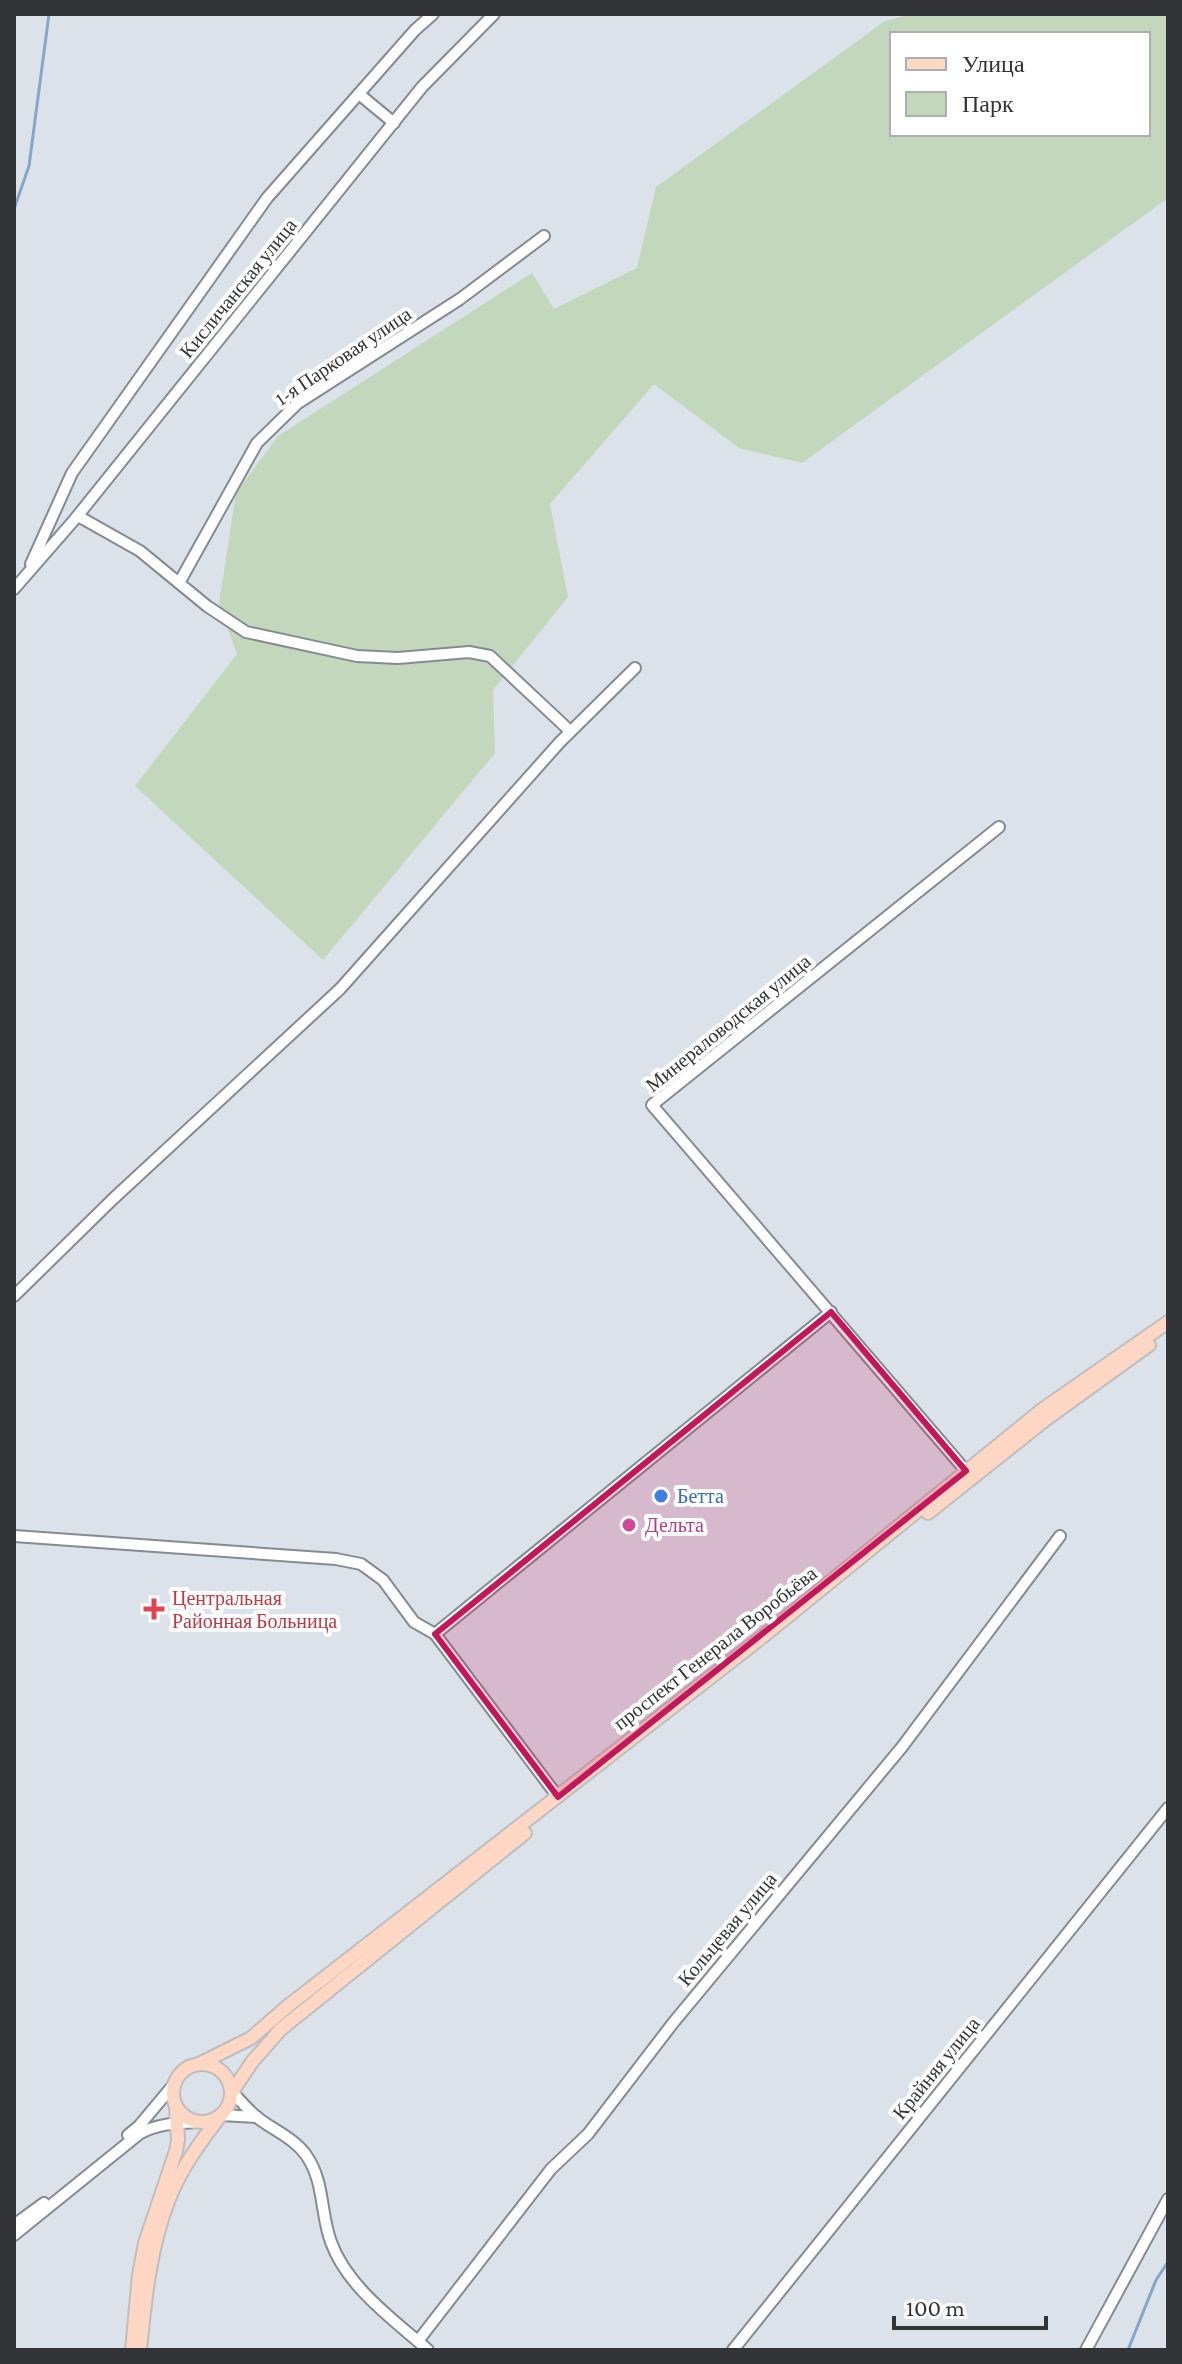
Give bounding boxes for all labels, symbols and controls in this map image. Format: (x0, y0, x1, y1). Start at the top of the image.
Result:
legend (890, 32, 1150, 136)
text: Улица (962, 50, 1025, 77)
text: Парк (962, 90, 1014, 117)
street label: Кисличанская улица (175, 214, 302, 363)
street label: 1-я Парковая улица (271, 302, 416, 410)
street label: Минераловодская улица (641, 950, 815, 1097)
place label: Бетта (677, 1485, 724, 1507)
marker: Бетта (652, 1487, 670, 1505)
place label: Дельта (645, 1514, 704, 1537)
marker: Дельта (620, 1516, 638, 1534)
street label: проспект Генерала Воробьёва (609, 1562, 822, 1735)
place label: Центральная Районная Больница (172, 1587, 337, 1633)
marker: Центральная Районная Больница (143, 1598, 165, 1620)
street label: Кольцевая улица (673, 1868, 782, 1991)
street label: Крайняя улица (888, 2012, 985, 2124)
scale bar (894, 2280, 1046, 2330)
text: 100 m (906, 2294, 965, 2321)

